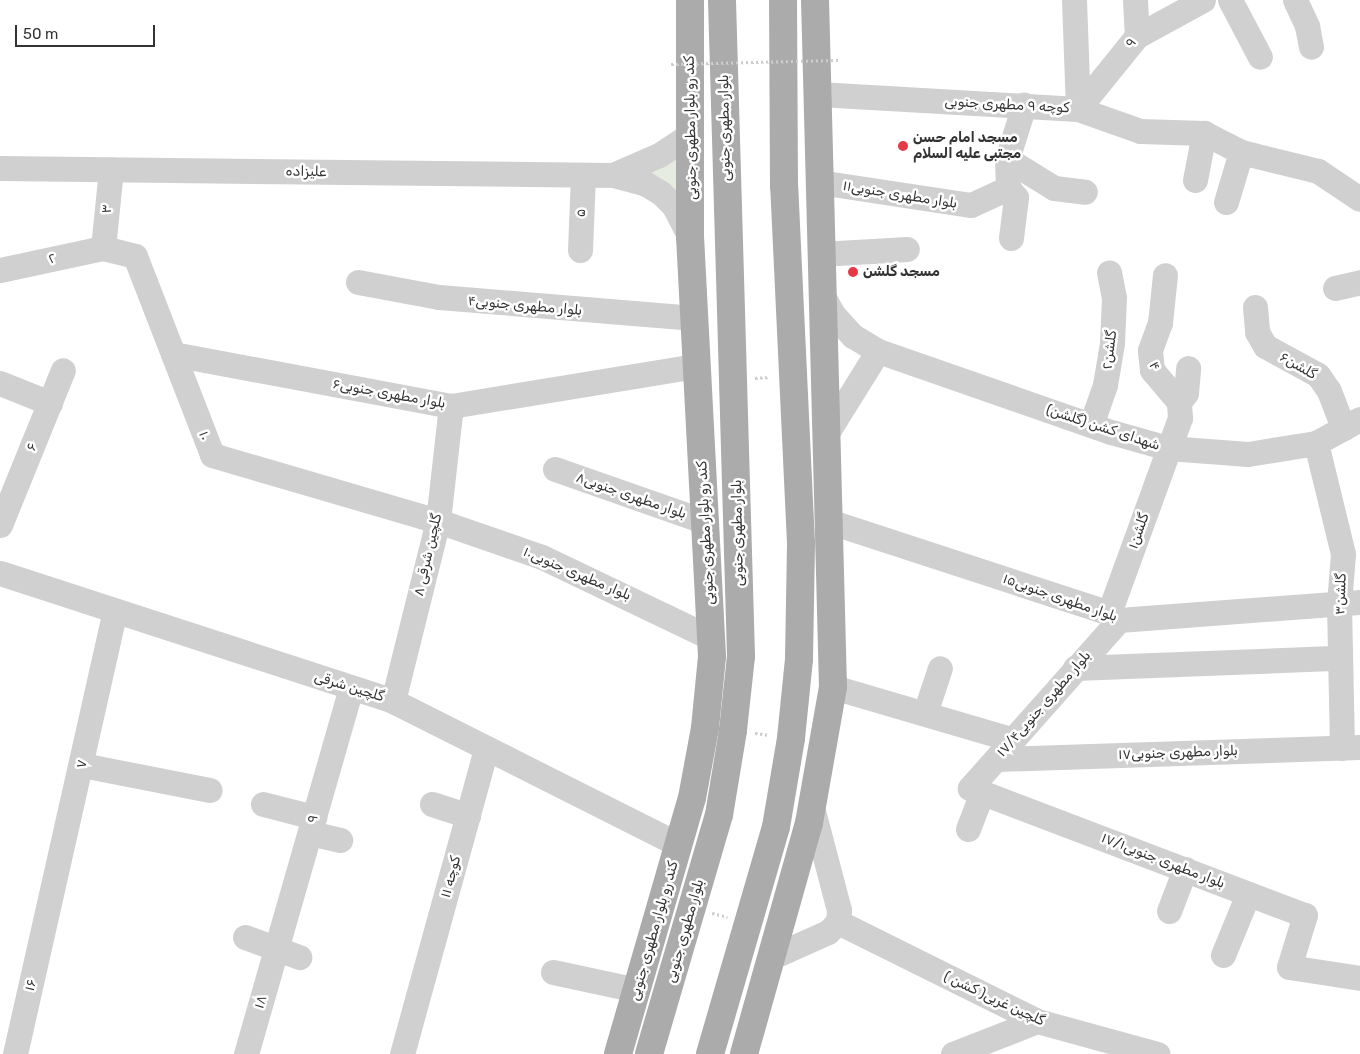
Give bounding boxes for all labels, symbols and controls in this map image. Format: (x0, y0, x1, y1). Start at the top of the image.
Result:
scale bar (18, 15, 158, 47)
text: 50 m (23, 25, 58, 43)
street label: ۹ (1122, 35, 1140, 51)
street label: کند رو بلوار مطهری جنوبی (681, 56, 701, 200)
street label: بلوار مطهری جنوبی (716, 74, 734, 182)
street label: کوچه ۹ مطهری جنوبی (944, 93, 1070, 117)
place label: مسجد امام حسن مجتبی علیه السلام (913, 130, 1021, 162)
marker: مسجد امام حسن مجتبی علیه السلام (897, 140, 909, 152)
street label: علیزاده (285, 163, 327, 181)
street label: بلوار مطهری جنوبی۱۱ (842, 178, 958, 212)
street label: ۳ (98, 204, 116, 214)
street label: ۵ (572, 208, 590, 218)
street label: ۲ (47, 250, 57, 268)
place label: مسجد گلشن (863, 264, 940, 280)
marker: مسجد گلشن (847, 266, 859, 278)
street label: بلوار مطهری جنوبی۴ (467, 293, 583, 319)
street label: گلشن۲ (1099, 329, 1121, 371)
street label: گلشن۶ (1277, 349, 1319, 383)
street label: ۴ (1145, 360, 1163, 372)
street label: بلوار مطهری جنوبی۶ (331, 376, 447, 412)
street label: شهدای کشن (گلشن) (1044, 402, 1162, 454)
street label: ۱۰ (195, 429, 213, 443)
street label: ۶ (23, 440, 41, 454)
street label: کند رو بلوار مطهری جنوبی (694, 460, 718, 606)
street label: ۸بلوار مطهری جنوبی (574, 469, 688, 523)
street label: بلوار مطهری جنوبی (729, 479, 747, 587)
street label: گلشن۱ (1125, 511, 1153, 551)
street label: ۸ گلچین شرقی (410, 512, 446, 598)
street label: بلوار مطهری جنوبی۱۰ (521, 544, 633, 604)
street label: بلوار مطهری جنوبی۱۵ (1001, 571, 1119, 625)
street label: گلشن۳ (1332, 573, 1350, 615)
street label: بلوار مطهری جنوبی۱۷/۴ (993, 648, 1095, 760)
street label: گلچین شرقی (312, 668, 386, 706)
street label: بلوار مطهری جنوبی۱۷ (1118, 743, 1238, 763)
street label: ۷ (73, 758, 91, 770)
street label: ۹ (304, 813, 322, 825)
street label: بلوار مطهری جنوبی۱۷/۱ (1099, 830, 1227, 892)
street label: کوچه ۱۱ (437, 854, 465, 900)
street label: کند رو بلوار مطهری جنوبی (626, 859, 682, 1003)
street label: بلوار مطهری جنوبی (662, 877, 708, 985)
street label: گلچین غربی( کشن ) (941, 968, 1047, 1030)
street label: ۱۶ (21, 977, 41, 993)
street label: ۱۸ (251, 993, 271, 1011)

